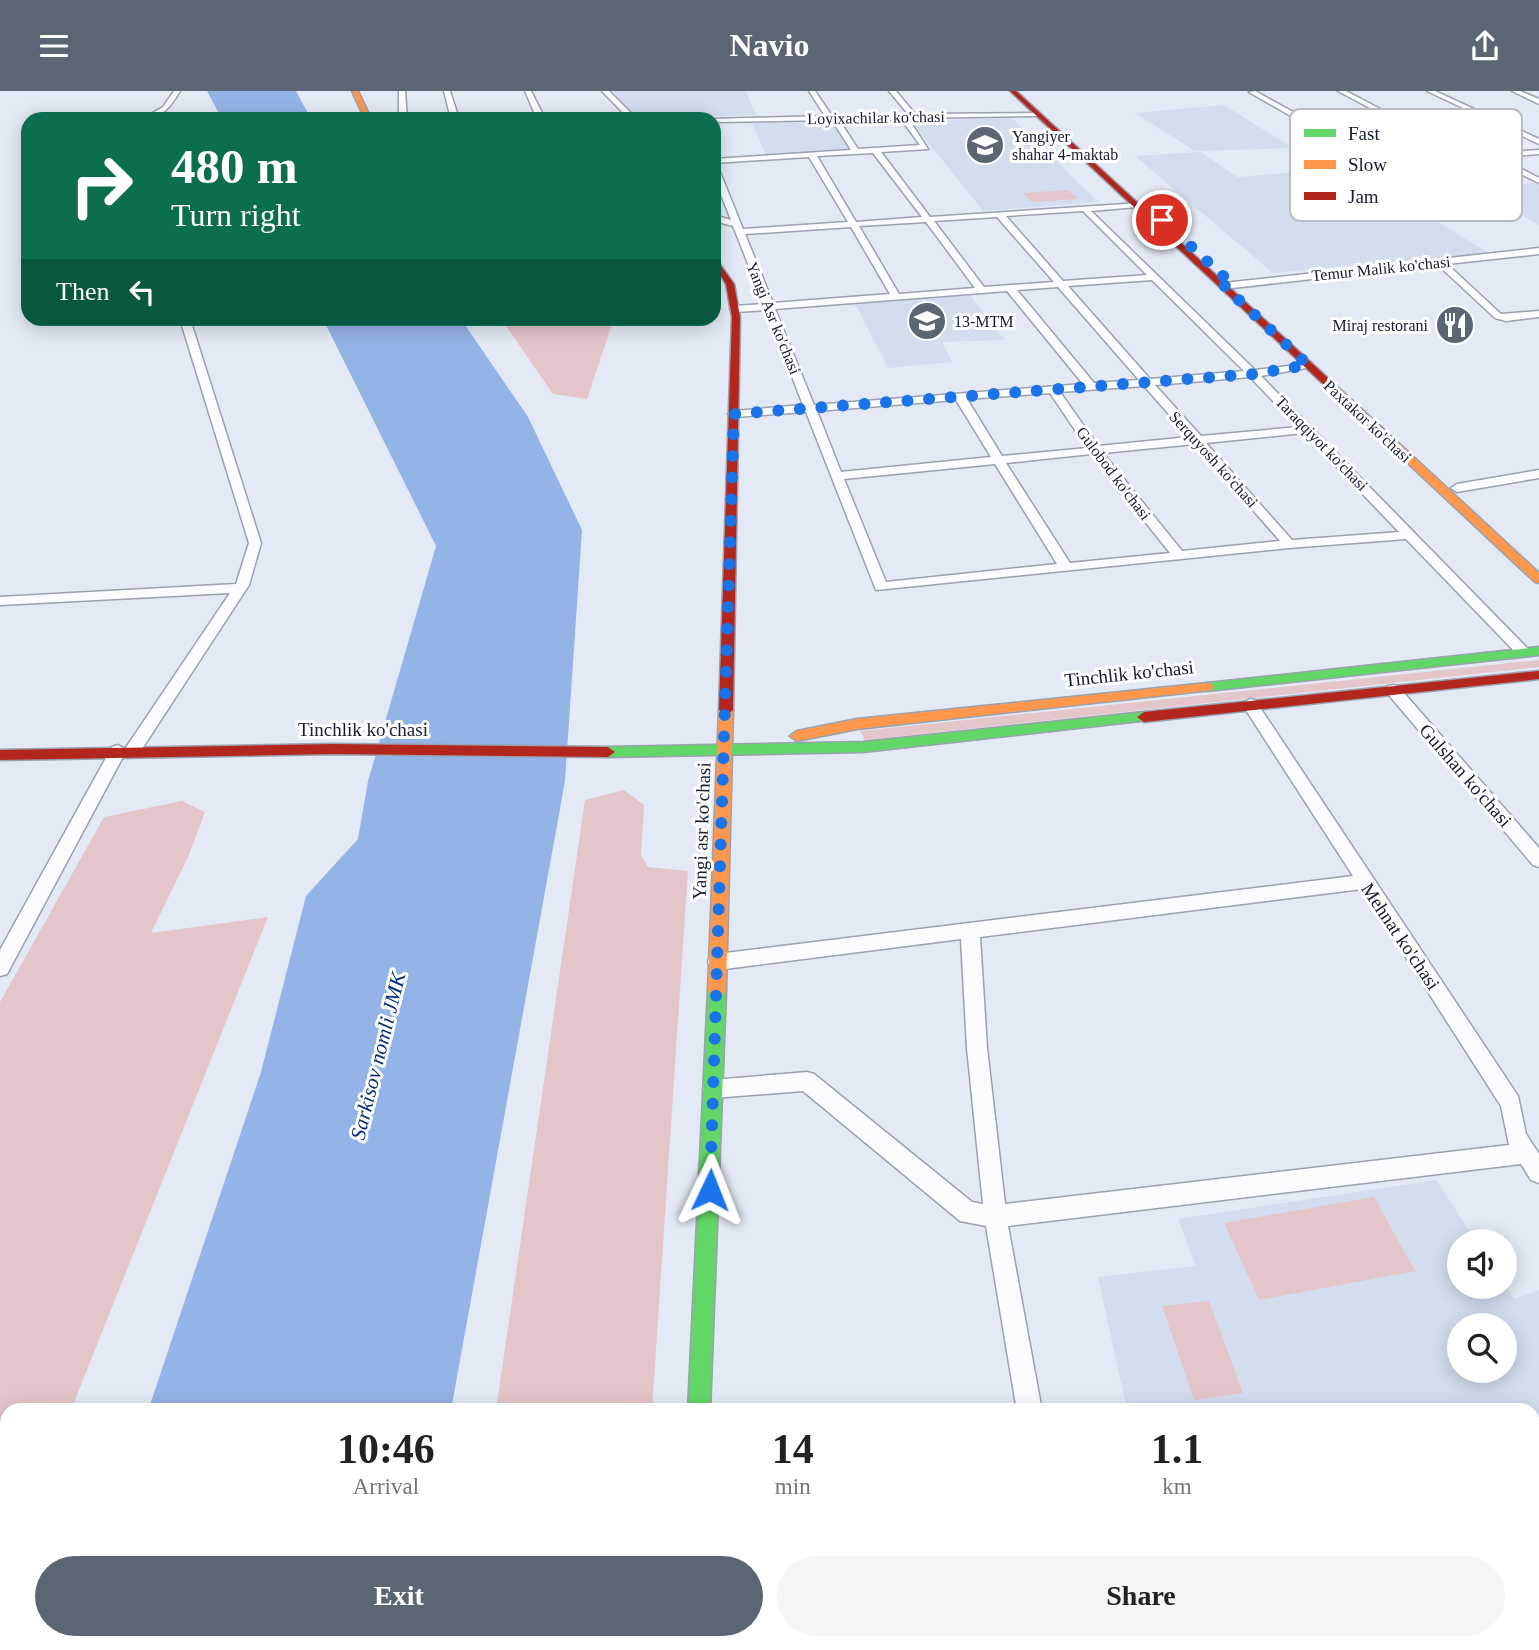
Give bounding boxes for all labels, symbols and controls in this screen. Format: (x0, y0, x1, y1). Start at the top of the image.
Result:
icon: menu (35, 27, 73, 65)
text: Navio (730, 27, 810, 63)
icon: share (1466, 27, 1504, 65)
street label: Loyixachilar ko'chasi (807, 108, 945, 128)
legend (1290, 109, 1522, 221)
text: Fast (1348, 123, 1380, 144)
school or university icon: Yangiyer shahar 4-maktab (964, 124, 1006, 166)
place label: Yangiyer shahar 4-maktab (1012, 128, 1118, 163)
text: 480 m (171, 139, 298, 194)
icon: right (56, 140, 147, 231)
text: Slow (1348, 154, 1387, 175)
text: Jam (1348, 186, 1379, 207)
pin (1132, 190, 1192, 250)
text: Turn right (171, 197, 301, 233)
icon: arrive (1143, 201, 1181, 239)
street label: Temur Malik ko'chasi (1311, 253, 1452, 284)
street label: Yangi Asr ko'chasi (742, 260, 804, 378)
icon: left (123, 273, 161, 311)
text: Then (56, 277, 109, 306)
school or university icon: 13-MTM (906, 300, 948, 342)
restaurant icon: Miraj restorani (1434, 304, 1476, 346)
place label: 13-MTM (954, 313, 1014, 330)
place label: Miraj restorani (1332, 317, 1429, 335)
street label: Paxtakor ko'chasi (1321, 377, 1415, 466)
street label: Taraqqiyot ko'chasi (1271, 393, 1371, 495)
street label: Serquyosh ko'chasi (1165, 408, 1262, 512)
street label: Gulobod ko'chasi (1073, 424, 1154, 523)
street label: Tinchlik ko'chasi (1063, 656, 1195, 691)
street label: Tinchlik ko'chasi (298, 719, 428, 740)
street label: Gulshan ko'chasi (1415, 720, 1516, 831)
street label: Yangi asr ko'chasi (689, 762, 714, 900)
street label: Mehnat ko'chasi (1357, 879, 1444, 994)
water label: Sarkisov nomli JMK (346, 969, 411, 1142)
position arrow (673, 1153, 747, 1227)
map controls (1447, 1229, 1517, 1383)
button: sound (1447, 1229, 1517, 1299)
button: search (1447, 1313, 1517, 1383)
text: 10:46 (337, 1426, 435, 1472)
text: 14 (772, 1426, 814, 1472)
text: 1.1 (1151, 1426, 1203, 1472)
text: Arrival (353, 1474, 419, 1499)
text: min (775, 1474, 811, 1499)
text: km (1162, 1474, 1192, 1499)
button: Exit (35, 1556, 763, 1636)
button: Share (777, 1556, 1505, 1636)

